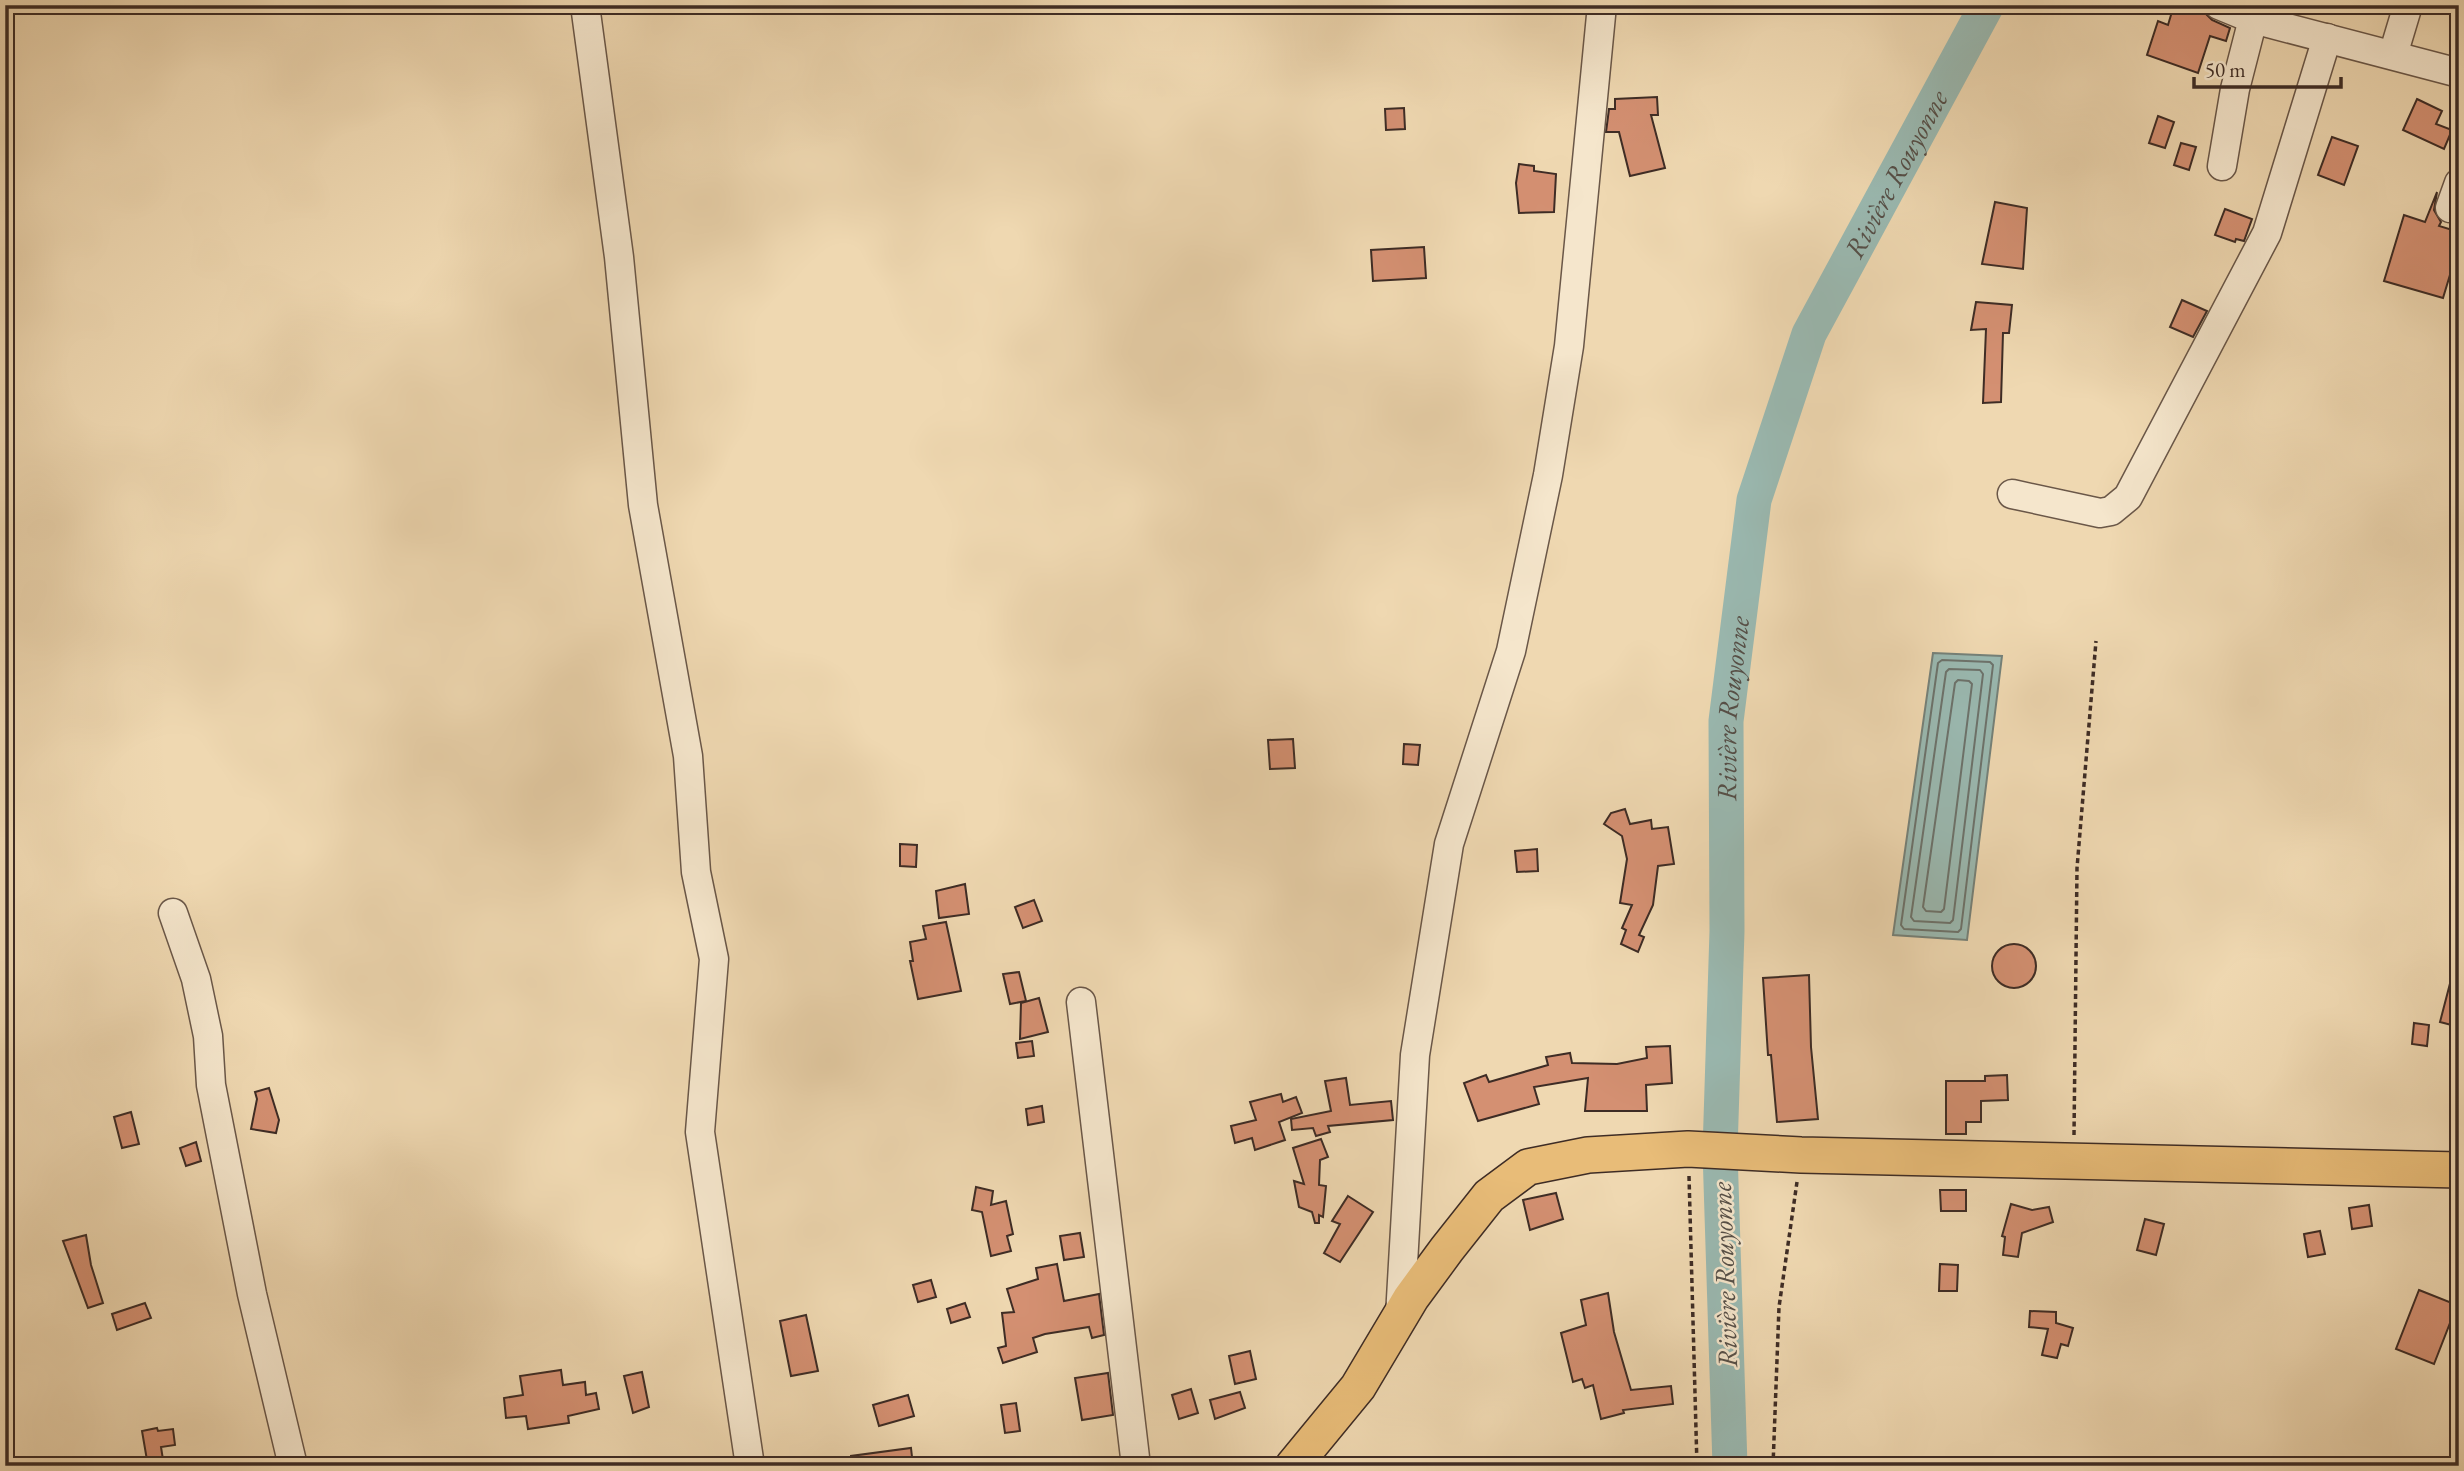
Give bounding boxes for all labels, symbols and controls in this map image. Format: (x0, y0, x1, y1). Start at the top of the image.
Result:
scale bar (2194, 46, 2342, 90)
text: 50 m (2205, 56, 2246, 83)
water label: Rivière Rouyonne (1836, 83, 1956, 264)
water label: Rivière Rouyonne (1708, 613, 1757, 801)
water label: Rivière Rouyonne (1703, 1181, 1745, 1368)

